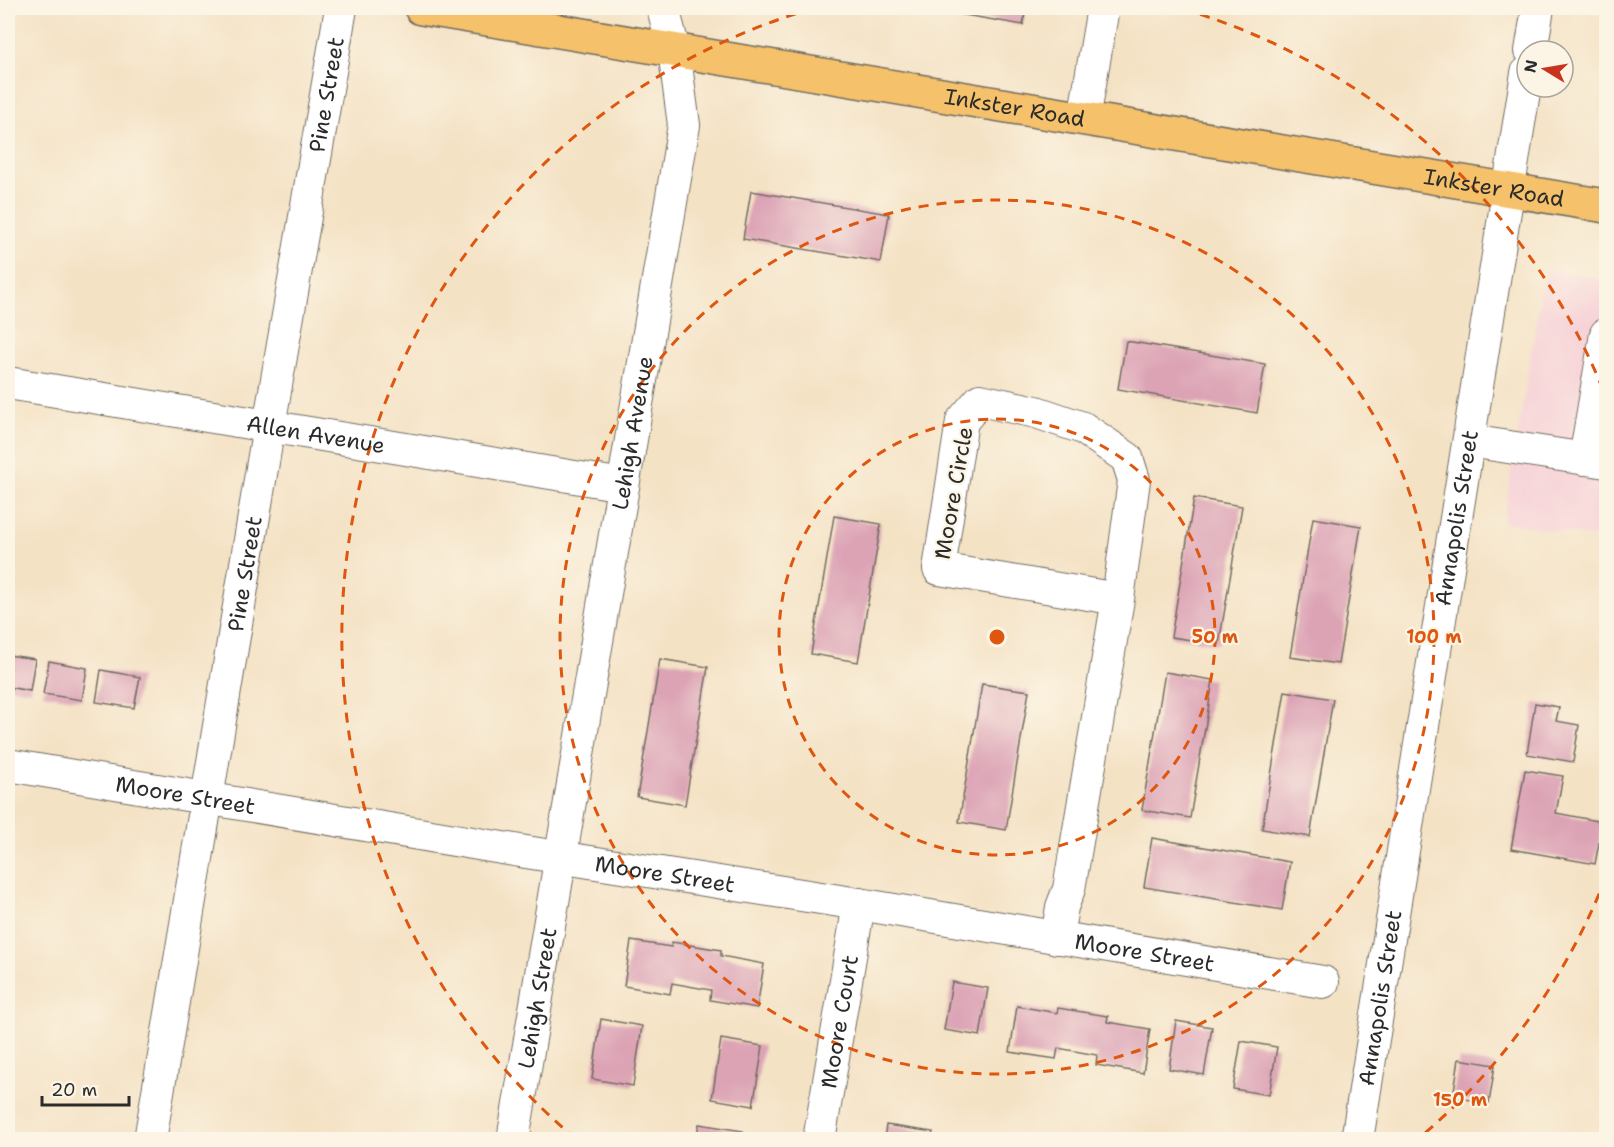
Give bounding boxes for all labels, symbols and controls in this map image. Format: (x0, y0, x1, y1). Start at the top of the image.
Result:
street label: Pine Street (302, 35, 351, 155)
north arrow (1515, 39, 1575, 99)
text: N (1519, 58, 1542, 74)
street label: Inkster Road (942, 82, 1087, 134)
street label: Inkster Road (1422, 162, 1567, 214)
street label: Lehigh Avenue (605, 354, 660, 512)
street label: Allen Avenue (244, 409, 387, 460)
street label: Moore Circle (928, 424, 979, 562)
street label: Annapolis Street (1428, 428, 1485, 608)
street label: Pine Street (221, 514, 269, 634)
text: 50 m (1192, 625, 1239, 649)
text: 100 m (1406, 625, 1462, 649)
centre of rings (987, 627, 1007, 647)
street label: Moore Street (113, 769, 257, 821)
street label: Moore Street (593, 849, 737, 899)
street label: Annapolis Street (1352, 908, 1408, 1088)
street label: Lehigh Street (511, 925, 564, 1071)
street label: Moore Street (1073, 927, 1217, 979)
street label: Moore Court (814, 953, 865, 1091)
scale bar (42, 1069, 129, 1107)
text: 20 m (51, 1078, 97, 1102)
text: 150 m (1433, 1088, 1488, 1112)

